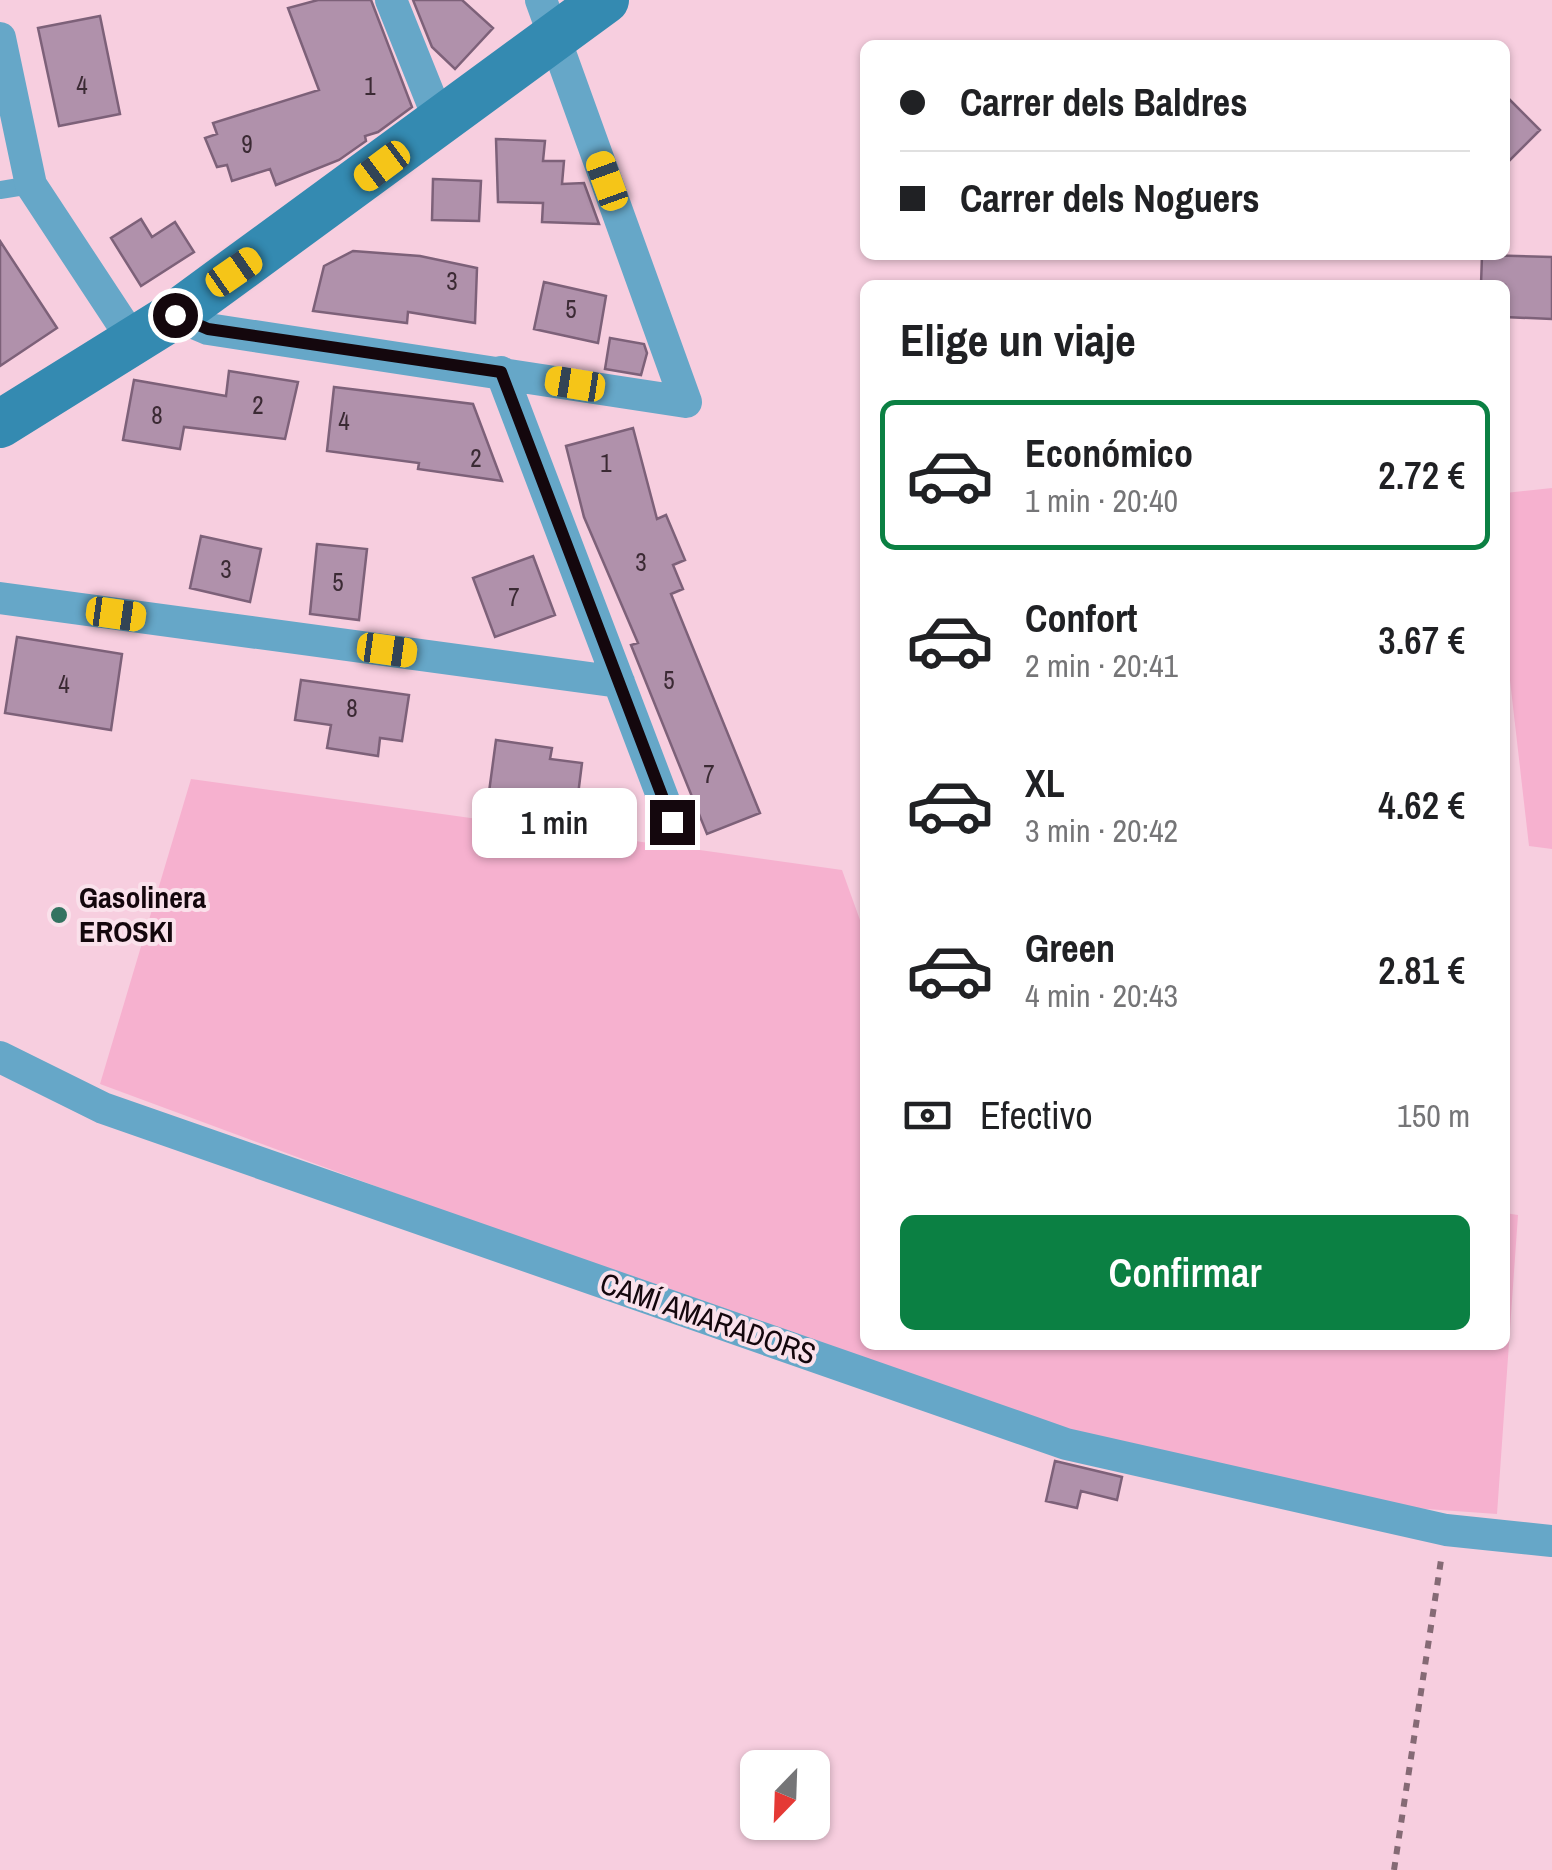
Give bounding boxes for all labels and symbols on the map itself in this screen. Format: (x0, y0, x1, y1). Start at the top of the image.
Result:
house number: 4 (76, 68, 88, 102)
house number: 1 (364, 69, 376, 103)
house number: 9 (241, 127, 253, 161)
car (349, 136, 415, 196)
car (583, 148, 631, 214)
car (201, 243, 267, 301)
house number: 3 (446, 264, 458, 298)
house number: 5 (565, 292, 577, 326)
route start (153, 293, 198, 338)
car (543, 364, 607, 404)
house number: 2 (252, 388, 264, 422)
house number: 8 (151, 398, 163, 432)
house number: 4 (338, 404, 350, 438)
house number: 2 (470, 441, 482, 475)
house number: 1 (600, 446, 612, 480)
house number: 3 (635, 545, 647, 579)
house number: 3 (220, 552, 232, 586)
house number: 5 (332, 565, 344, 599)
house number: 7 (508, 580, 520, 614)
car (84, 595, 148, 633)
car (355, 631, 419, 669)
house number: 5 (663, 663, 675, 697)
house number: 4 (58, 667, 70, 701)
house number: 8 (346, 691, 358, 725)
house number: 7 (703, 757, 715, 791)
callout: 1 min (472, 787, 637, 857)
route end (650, 800, 695, 845)
place label: Gasolinera EROSKI (79, 877, 206, 951)
marker: Gasolinera EROSKI (48, 904, 70, 926)
street label: CAMÍ AMARADORS (595, 1262, 821, 1374)
north arrow (740, 1750, 830, 1840)

